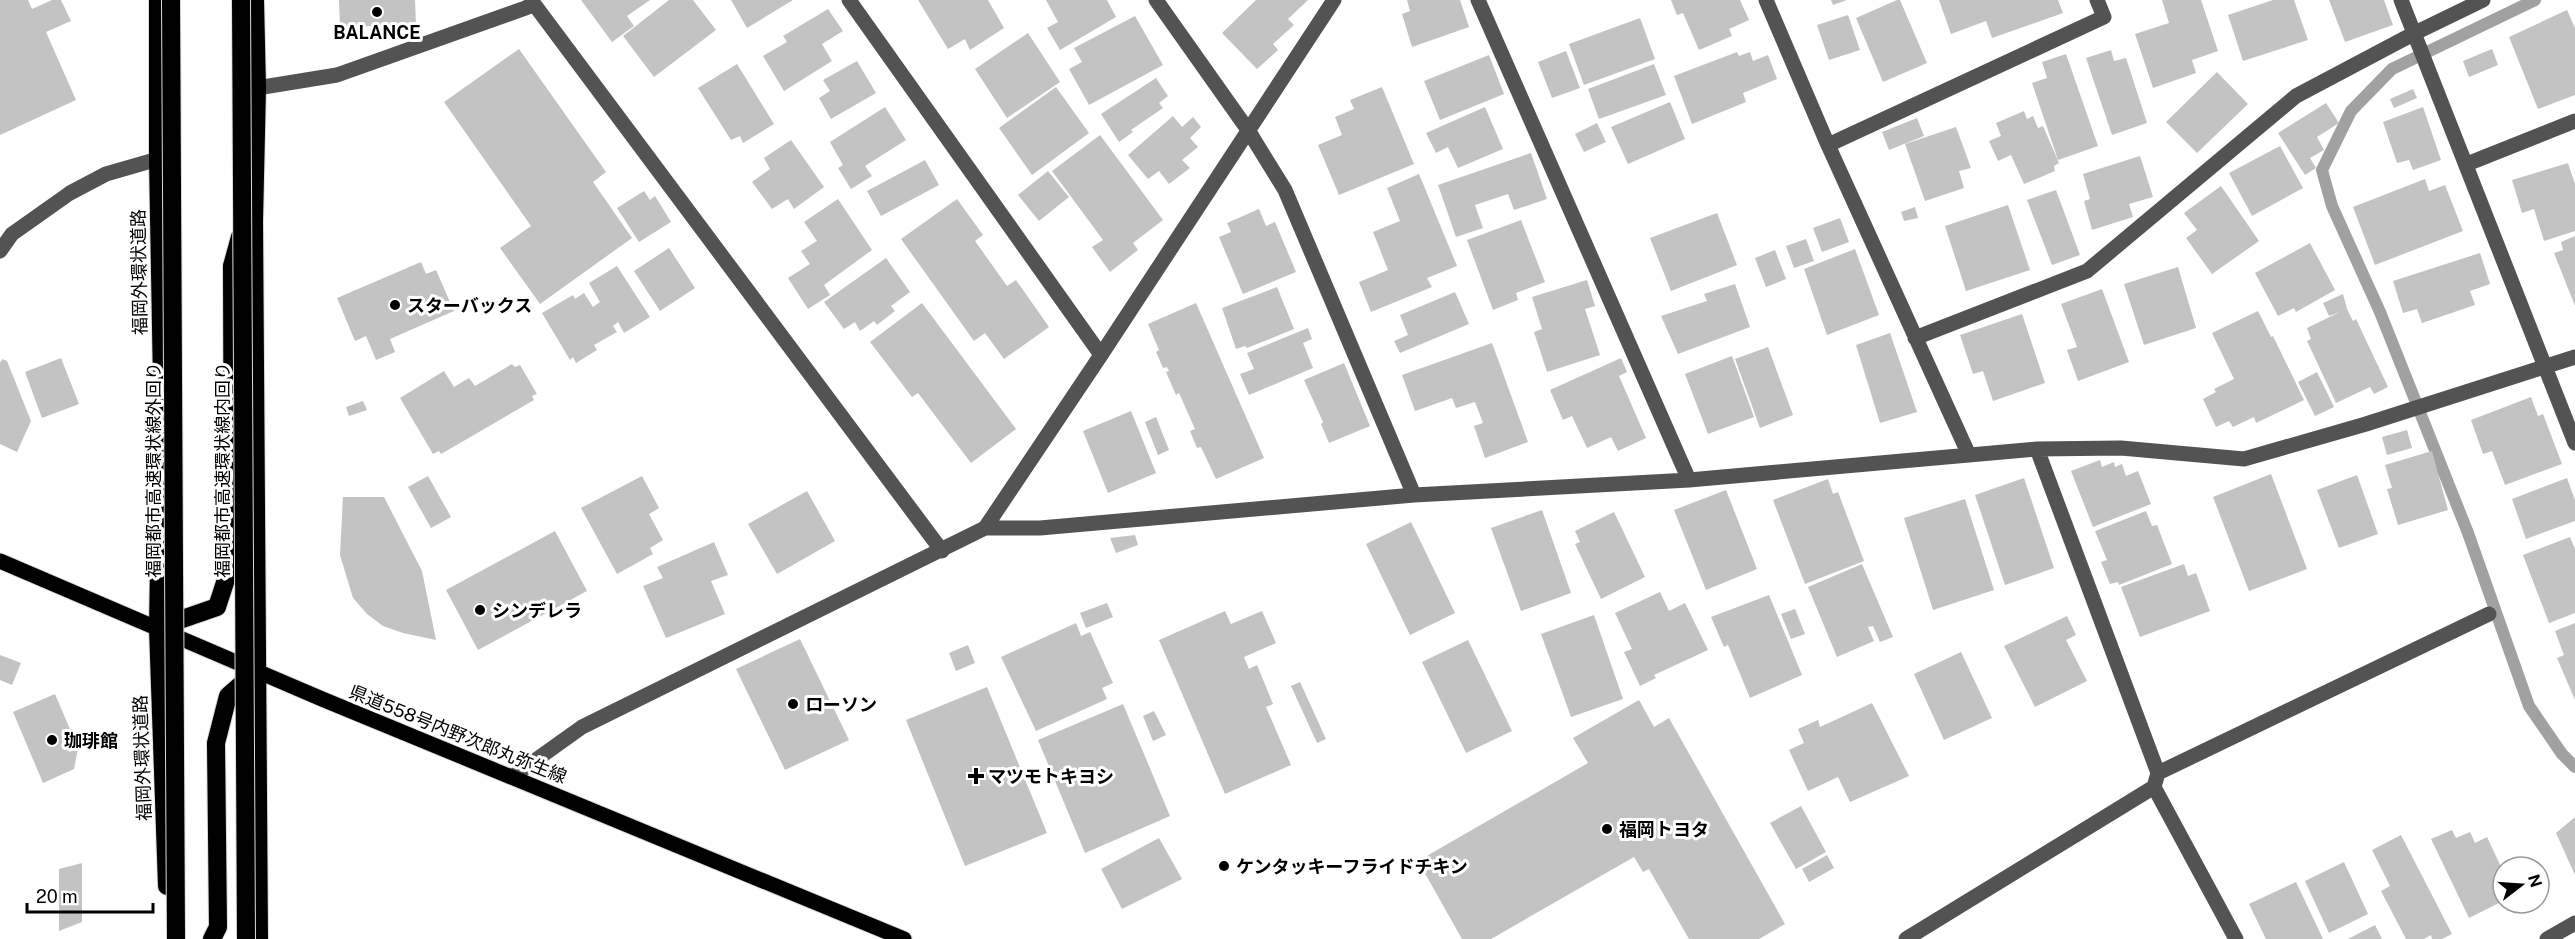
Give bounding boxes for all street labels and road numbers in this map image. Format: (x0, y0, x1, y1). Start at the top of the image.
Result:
street label: 福岡外環状道路 (127, 209, 151, 335)
street label: 福岡都市高速環状線外回り (143, 362, 164, 578)
street label: 福岡都市高速環状線内回り (212, 362, 233, 578)
street label: 県道558号内野次郎丸弥生線 (346, 681, 570, 787)
street label: 福岡外環状道路 (129, 695, 155, 821)

